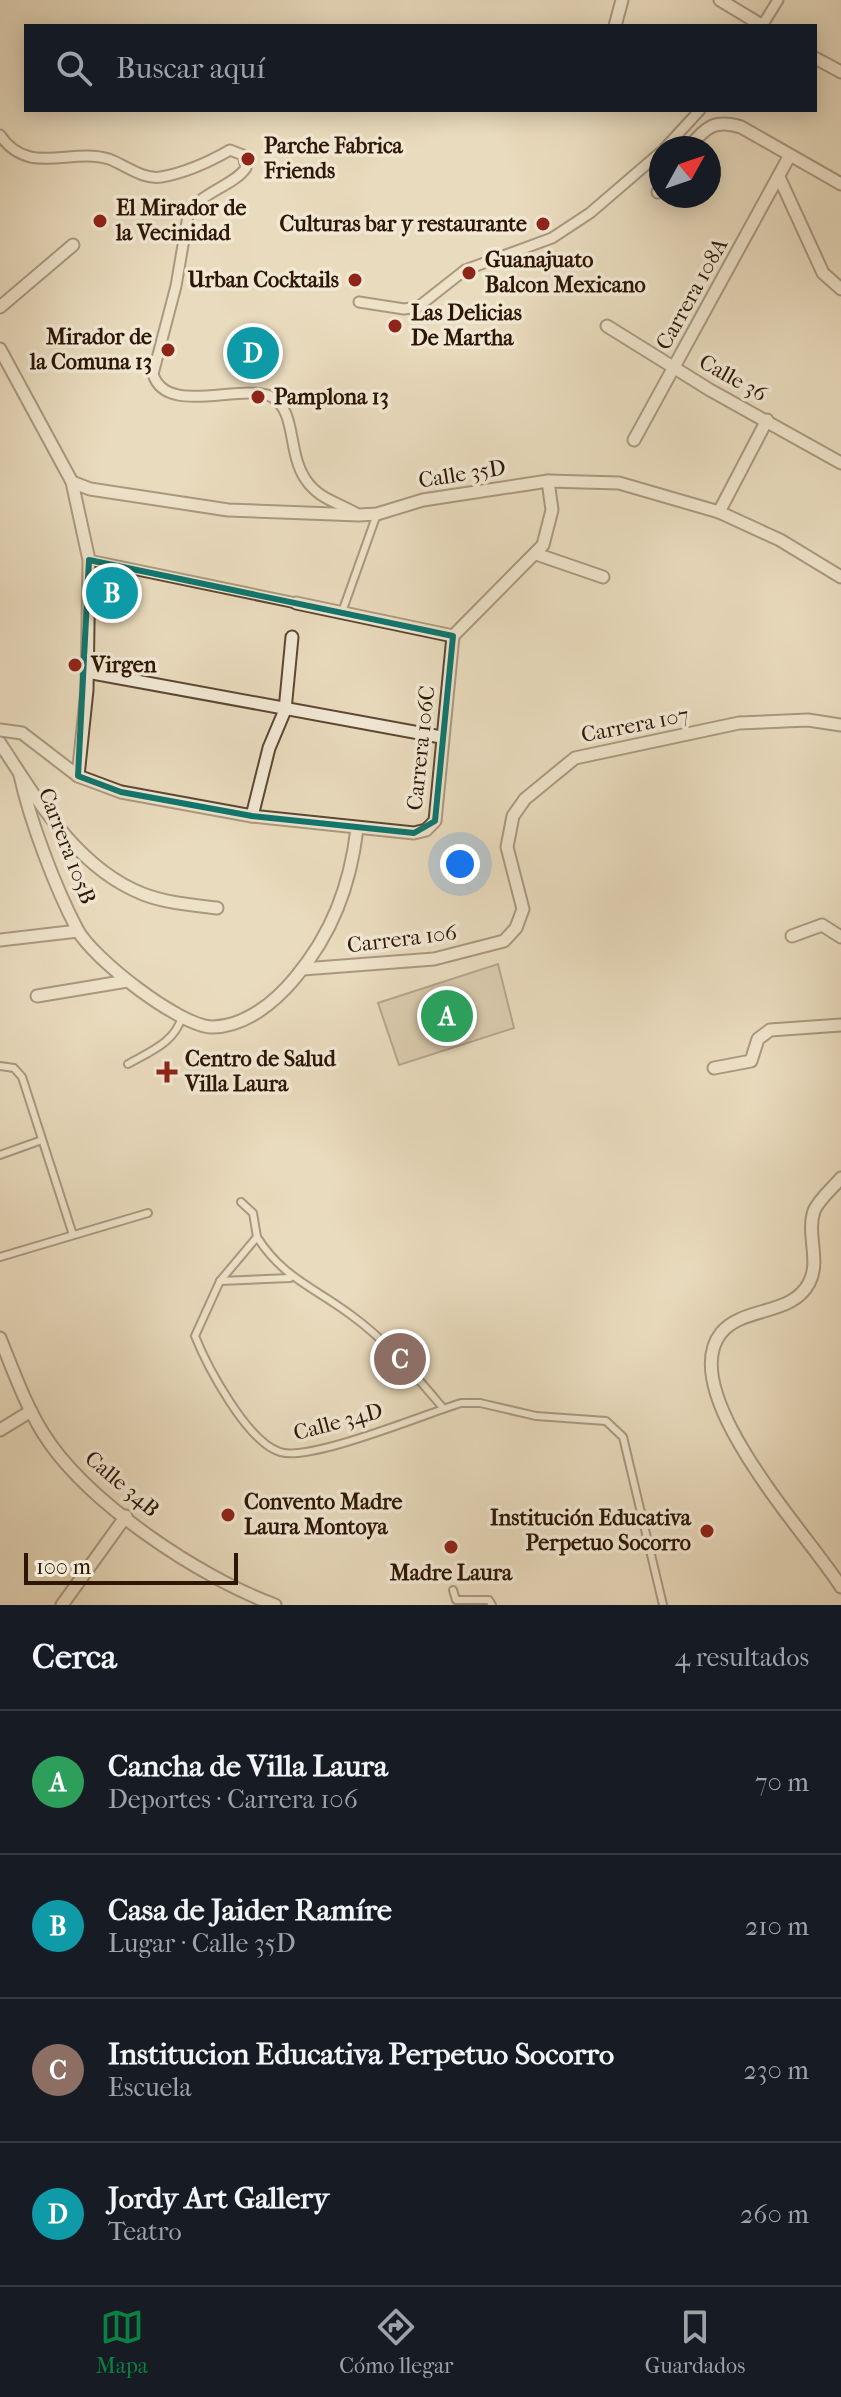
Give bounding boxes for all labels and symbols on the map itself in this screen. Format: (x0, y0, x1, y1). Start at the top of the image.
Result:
place label: Parche Fabrica Friends (263, 133, 404, 184)
north arrow (649, 136, 721, 208)
marker: Parche Fabrica Friends (239, 150, 257, 168)
place label: El Mirador de la Vecinidad (115, 195, 246, 246)
place label: Culturas bar y restaurante (279, 211, 527, 237)
marker: El Mirador de la Vecinidad (91, 212, 109, 230)
marker: Culturas bar y restaurante (534, 215, 552, 233)
street label: Carrera 108A (651, 233, 734, 354)
place label: Guanajuato Balcon Mexicano (485, 247, 646, 298)
marker: Guanajuato Balcon Mexicano (460, 264, 478, 282)
place label: Urban Cocktails (187, 267, 339, 293)
marker: Urban Cocktails (346, 271, 364, 289)
place label: Las Delicias De Martha (411, 300, 522, 351)
marker: Las Delicias De Martha (386, 317, 404, 335)
pin: D (227, 323, 279, 383)
place label: Mirador de la Comuna 13 (29, 324, 152, 375)
marker: Mirador de la Comuna 13 (159, 341, 177, 359)
street label: Calle 36 (695, 349, 772, 407)
place label: Pamplona 13 (274, 384, 389, 410)
marker: Pamplona 13 (249, 388, 267, 406)
street label: Calle 35D (417, 454, 507, 494)
pin: B (86, 563, 138, 623)
place label: Virgen (90, 652, 157, 678)
marker: Virgen (66, 656, 84, 674)
street label: Carrera 106C (402, 684, 440, 812)
street label: Carrera 107 (579, 702, 691, 748)
street label: Carrera 105B (33, 784, 101, 908)
your location (440, 844, 480, 884)
street label: Carrera 106 (346, 919, 458, 959)
pin: A (421, 986, 473, 1046)
place label: Centro de Salud Villa Laura (184, 1046, 337, 1097)
marker: Centro de Salud Villa Laura (156, 1061, 178, 1083)
pin: C (374, 1329, 426, 1389)
street label: Calle 34D (290, 1398, 386, 1446)
street label: Calle 34B (80, 1445, 164, 1523)
place label: Convento Madre Laura Montoya (244, 1489, 403, 1540)
place label: Institución Educativa Perpetuo Socorro (490, 1505, 692, 1556)
marker: Convento Madre Laura Montoya (219, 1506, 237, 1524)
marker: Institución Educativa Perpetuo Socorro (698, 1522, 716, 1540)
marker: Madre Laura (442, 1538, 460, 1556)
scale bar (24, 1549, 238, 1585)
place label: Madre Laura (389, 1560, 513, 1586)

